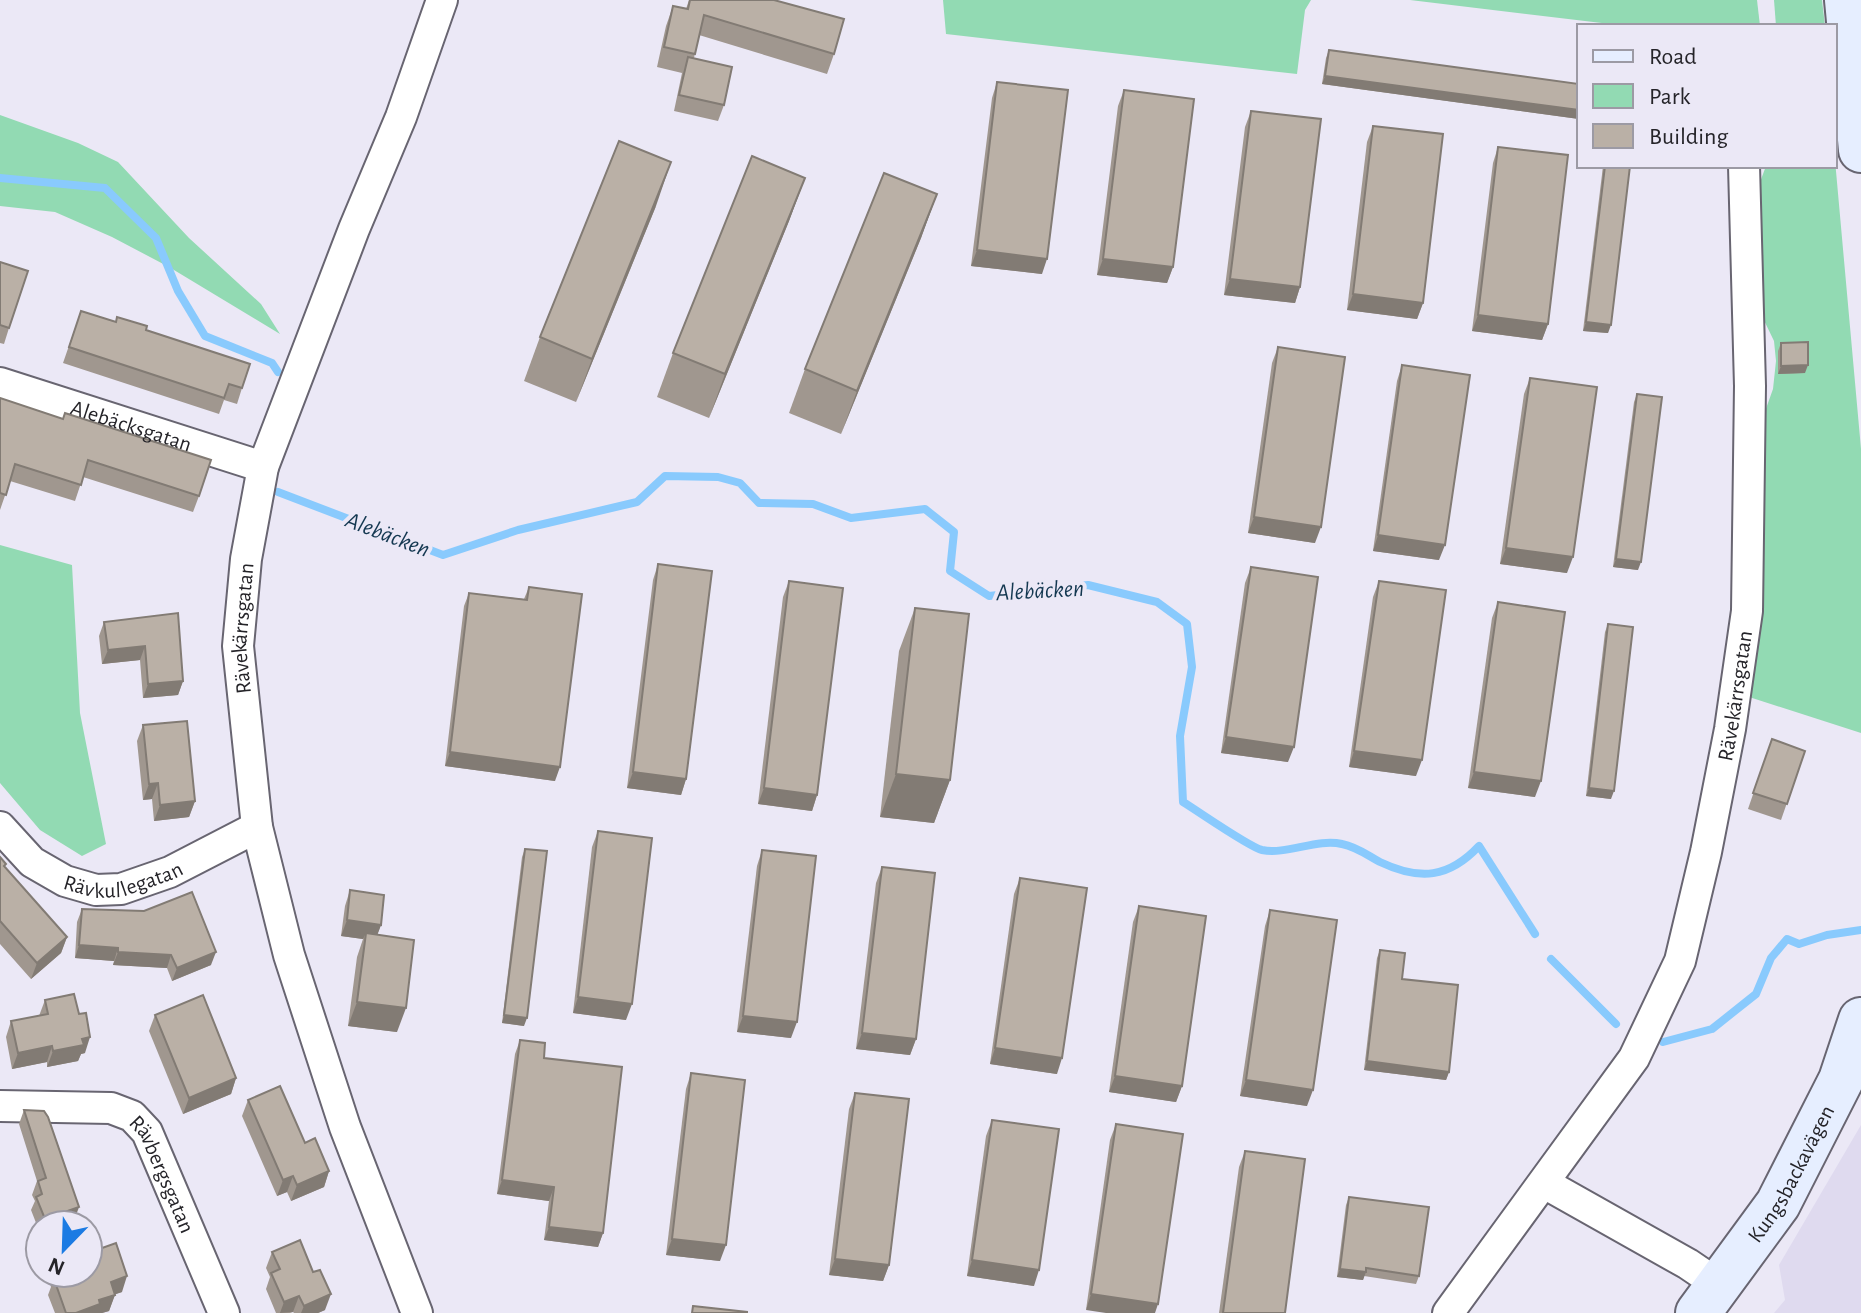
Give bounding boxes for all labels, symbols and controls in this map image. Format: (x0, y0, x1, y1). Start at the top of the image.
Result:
legend (1577, 24, 1837, 168)
text: Road (1649, 45, 1697, 69)
text: Park (1649, 85, 1690, 109)
text: Building (1649, 125, 1728, 149)
street label: Alebäcksgatan (68, 396, 194, 455)
water label: Alebäcken (341, 508, 433, 562)
street label: Rävekärrsgatan (228, 562, 258, 695)
water label: Alebäcken (994, 577, 1085, 605)
street label: Rävekärrsgatan (1714, 629, 1756, 763)
street label: Rävkullegatan (61, 857, 186, 902)
street label: Kungsbackavägen (1744, 1102, 1838, 1247)
street label: Rävbergsgatan (125, 1111, 199, 1236)
north arrow (24, 1209, 104, 1289)
text: N (45, 1253, 68, 1280)

